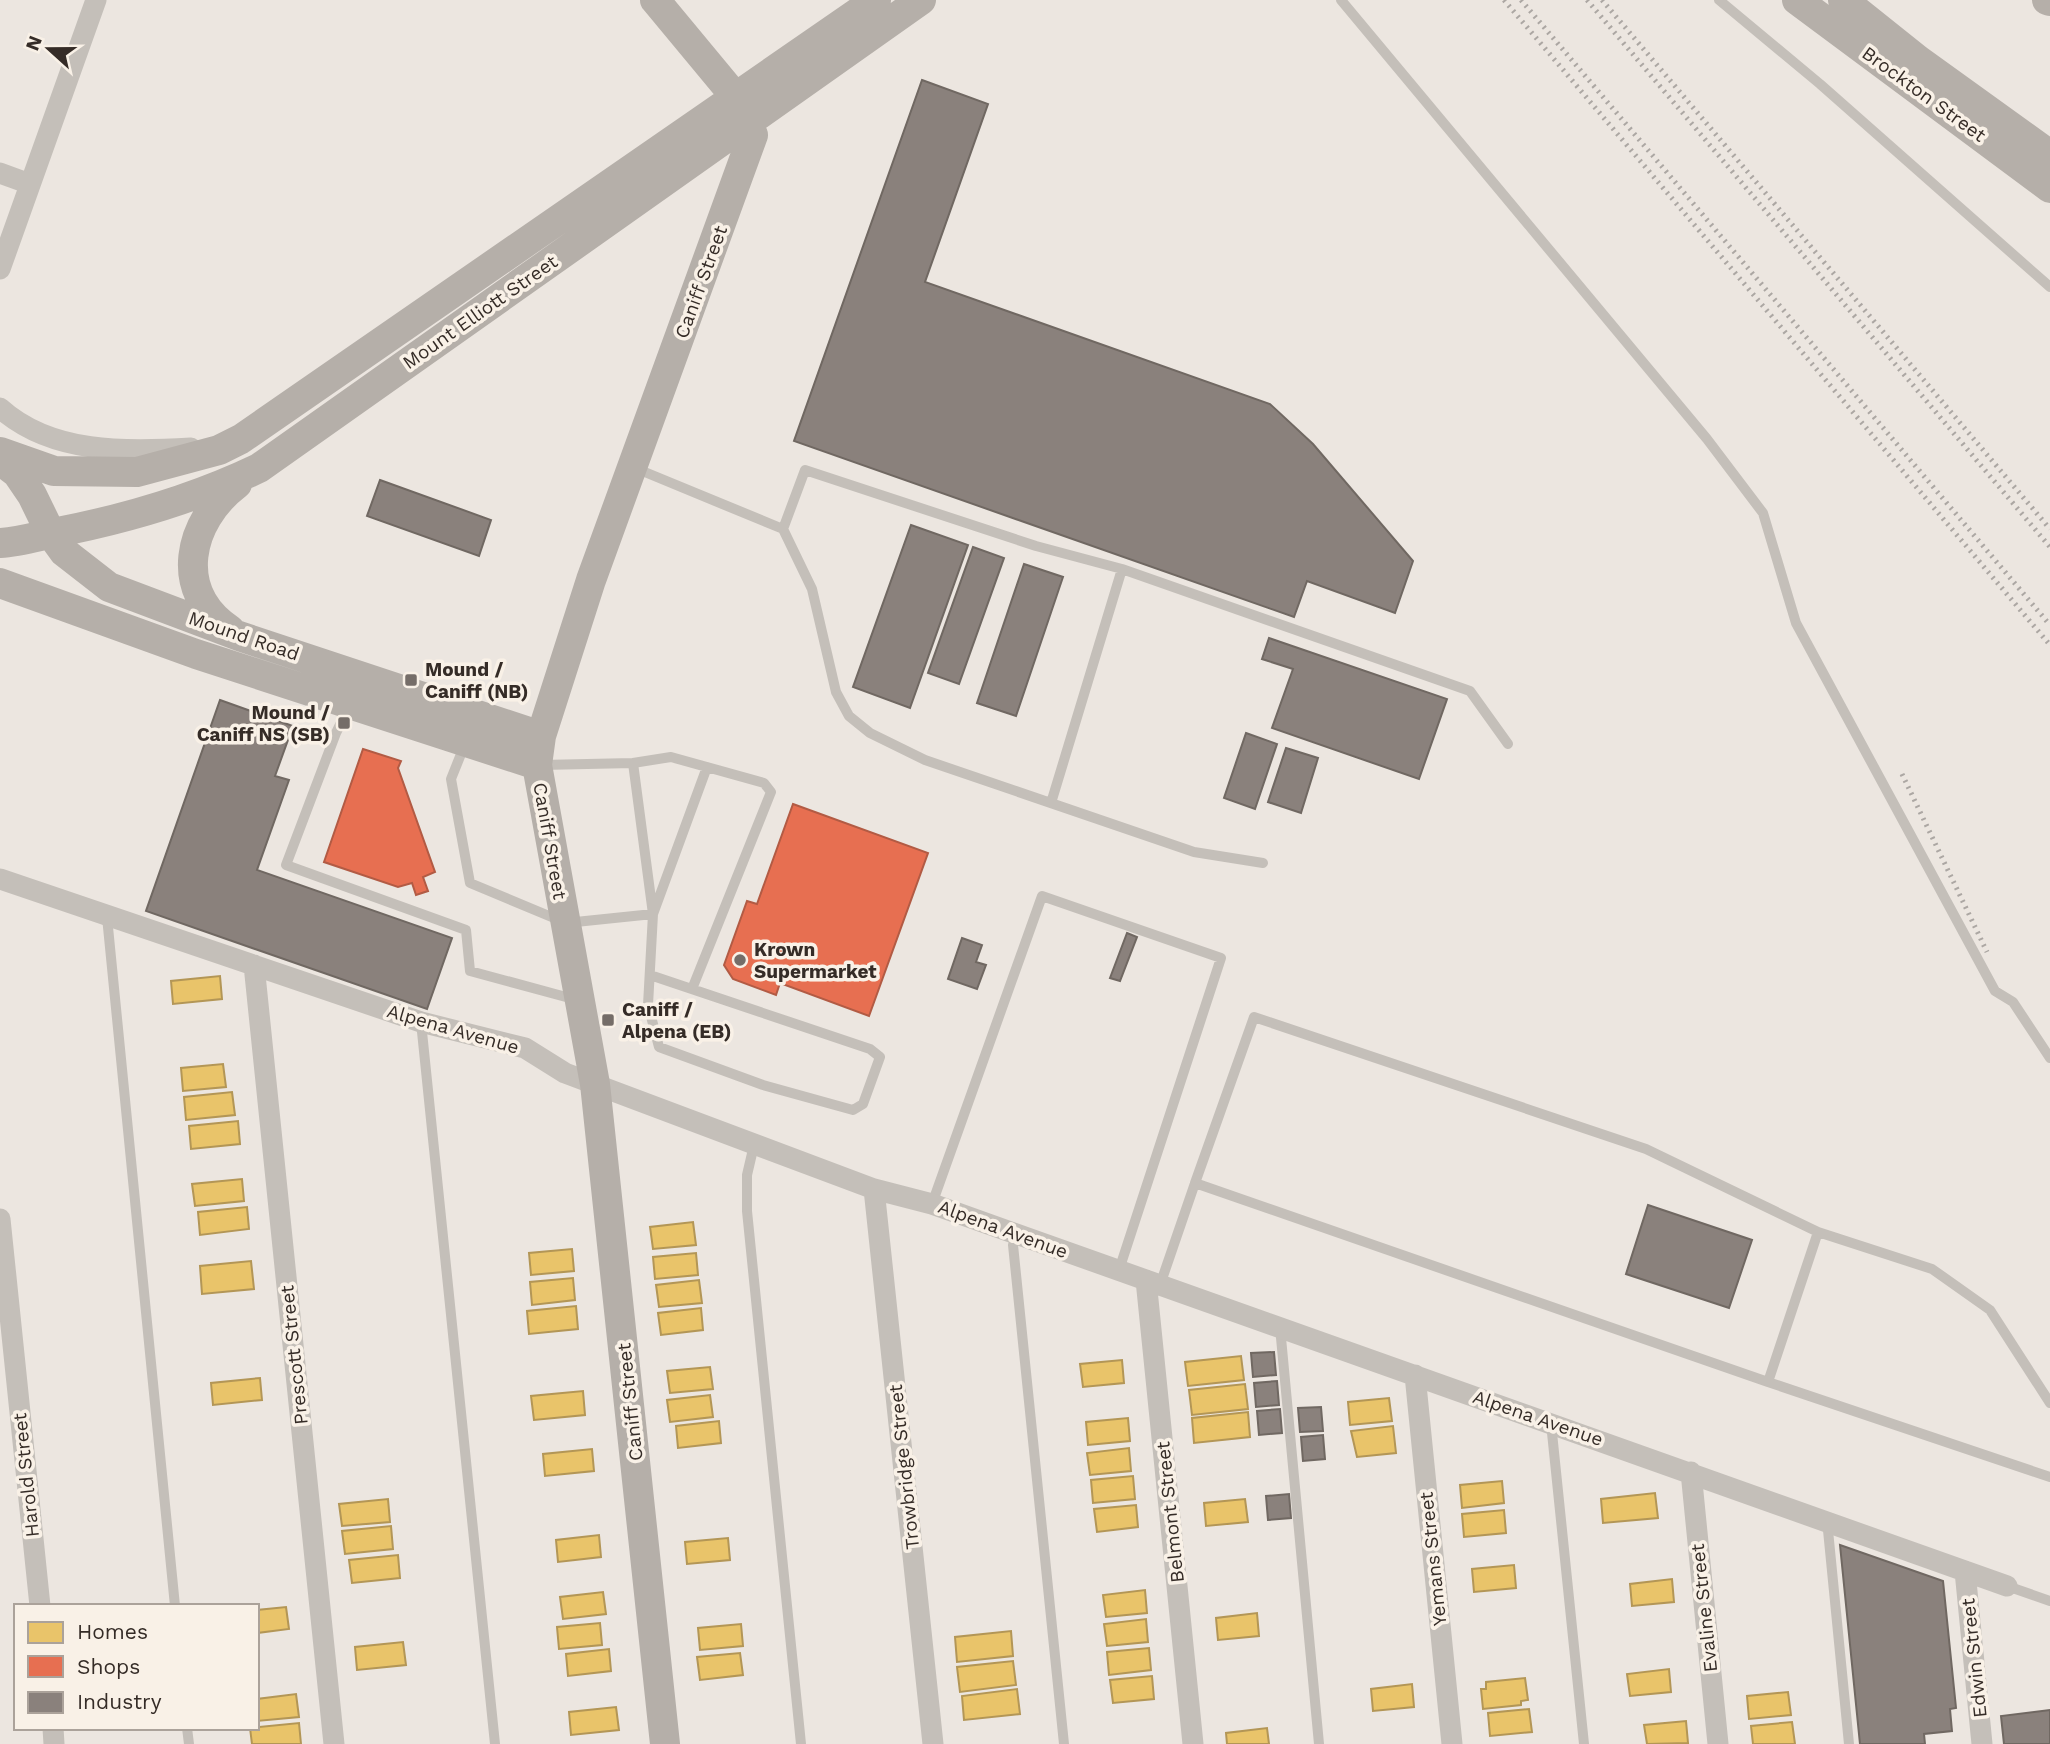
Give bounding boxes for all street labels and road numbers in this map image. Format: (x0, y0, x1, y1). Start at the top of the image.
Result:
street label: Brockton Street (1858, 41, 1990, 147)
street label: Caniff Street (670, 222, 732, 342)
street label: Mount Elliott Street (398, 250, 562, 374)
street label: Mound Road (186, 606, 302, 666)
street label: Caniff Street (528, 781, 572, 901)
street label: Alpena Avenue (384, 999, 522, 1059)
street label: Alpena Avenue (935, 1195, 1071, 1263)
street label: Prescott Street (275, 1284, 313, 1426)
street label: Caniff Street (612, 1342, 648, 1462)
street label: Trowbridge Street (884, 1383, 924, 1551)
street label: Alpena Avenue (1470, 1385, 1606, 1451)
street label: Harold Street (8, 1412, 44, 1538)
street label: Belmont Street (1151, 1440, 1189, 1584)
street label: Yemans Street (1415, 1491, 1451, 1627)
street label: Evaline Street (1686, 1543, 1722, 1673)
street label: Edwin Street (1956, 1597, 1992, 1719)

